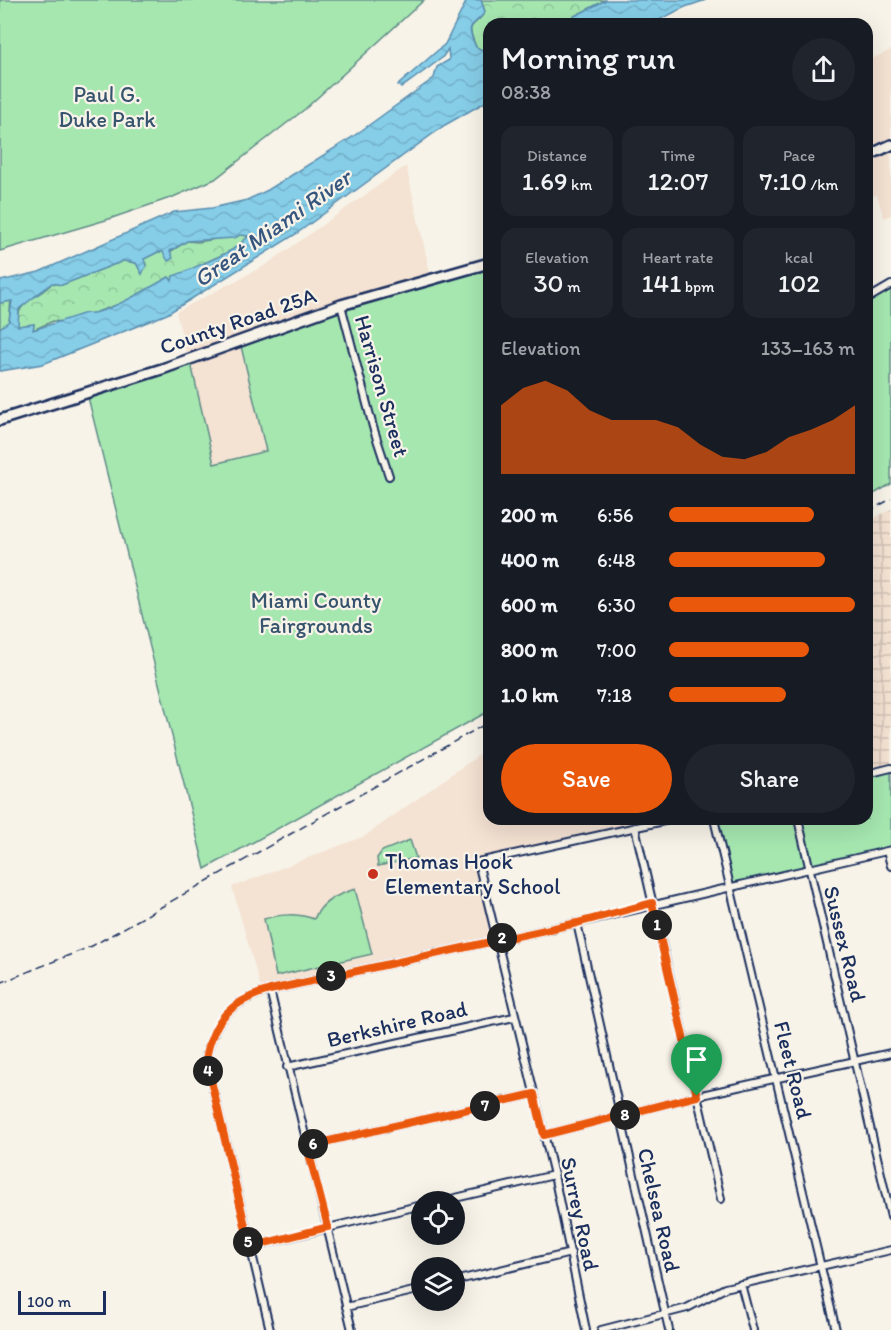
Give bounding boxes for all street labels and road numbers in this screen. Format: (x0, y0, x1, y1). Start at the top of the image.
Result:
street label: County Road 25A (156, 282, 320, 360)
street label: Harrison Street (349, 312, 415, 460)
street label: Sussex Road (818, 883, 872, 1005)
street label: Berkshire Road (324, 995, 470, 1053)
street label: Fleet Road (768, 1018, 818, 1122)
street label: Chelsea Road (632, 1145, 686, 1275)
street label: Surrey Road (555, 1155, 605, 1273)

